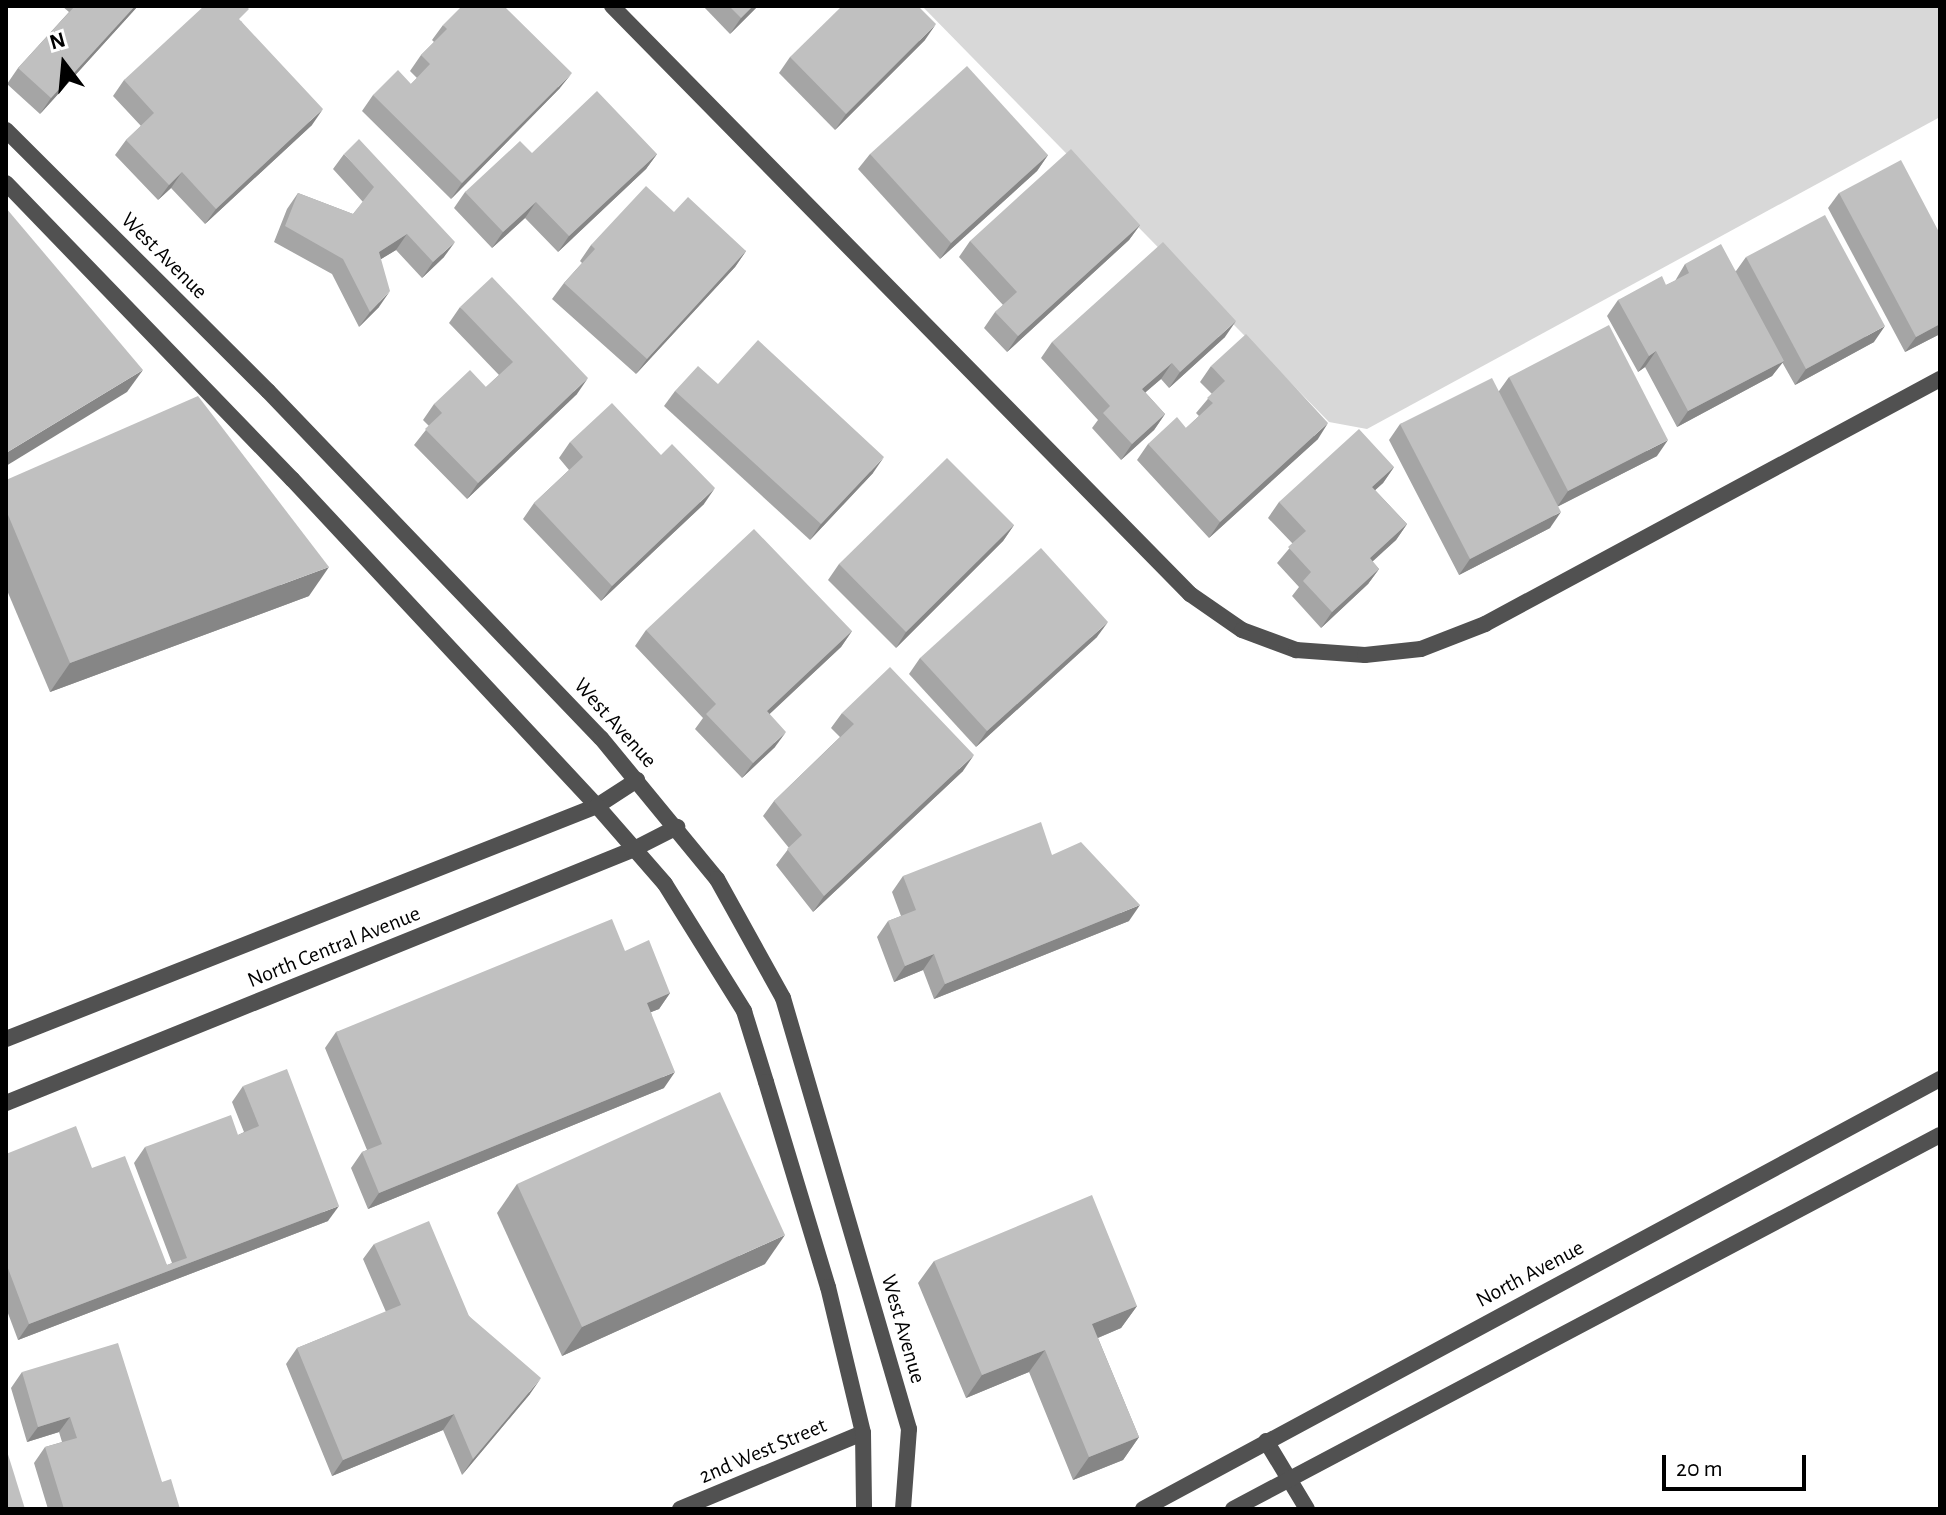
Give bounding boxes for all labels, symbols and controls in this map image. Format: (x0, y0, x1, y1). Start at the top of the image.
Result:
north arrow (24, 24, 104, 104)
text: N (47, 28, 68, 54)
street label: West Avenue (115, 207, 213, 305)
street label: West Avenue (568, 673, 662, 773)
street label: North Central Avenue (244, 900, 424, 994)
street label: North Avenue (1471, 1235, 1589, 1313)
street label: West Avenue (875, 1272, 931, 1386)
street label: 2nd West Street (695, 1412, 831, 1490)
scale bar (1666, 1439, 1810, 1489)
text: 20 m (1676, 1457, 1723, 1481)

